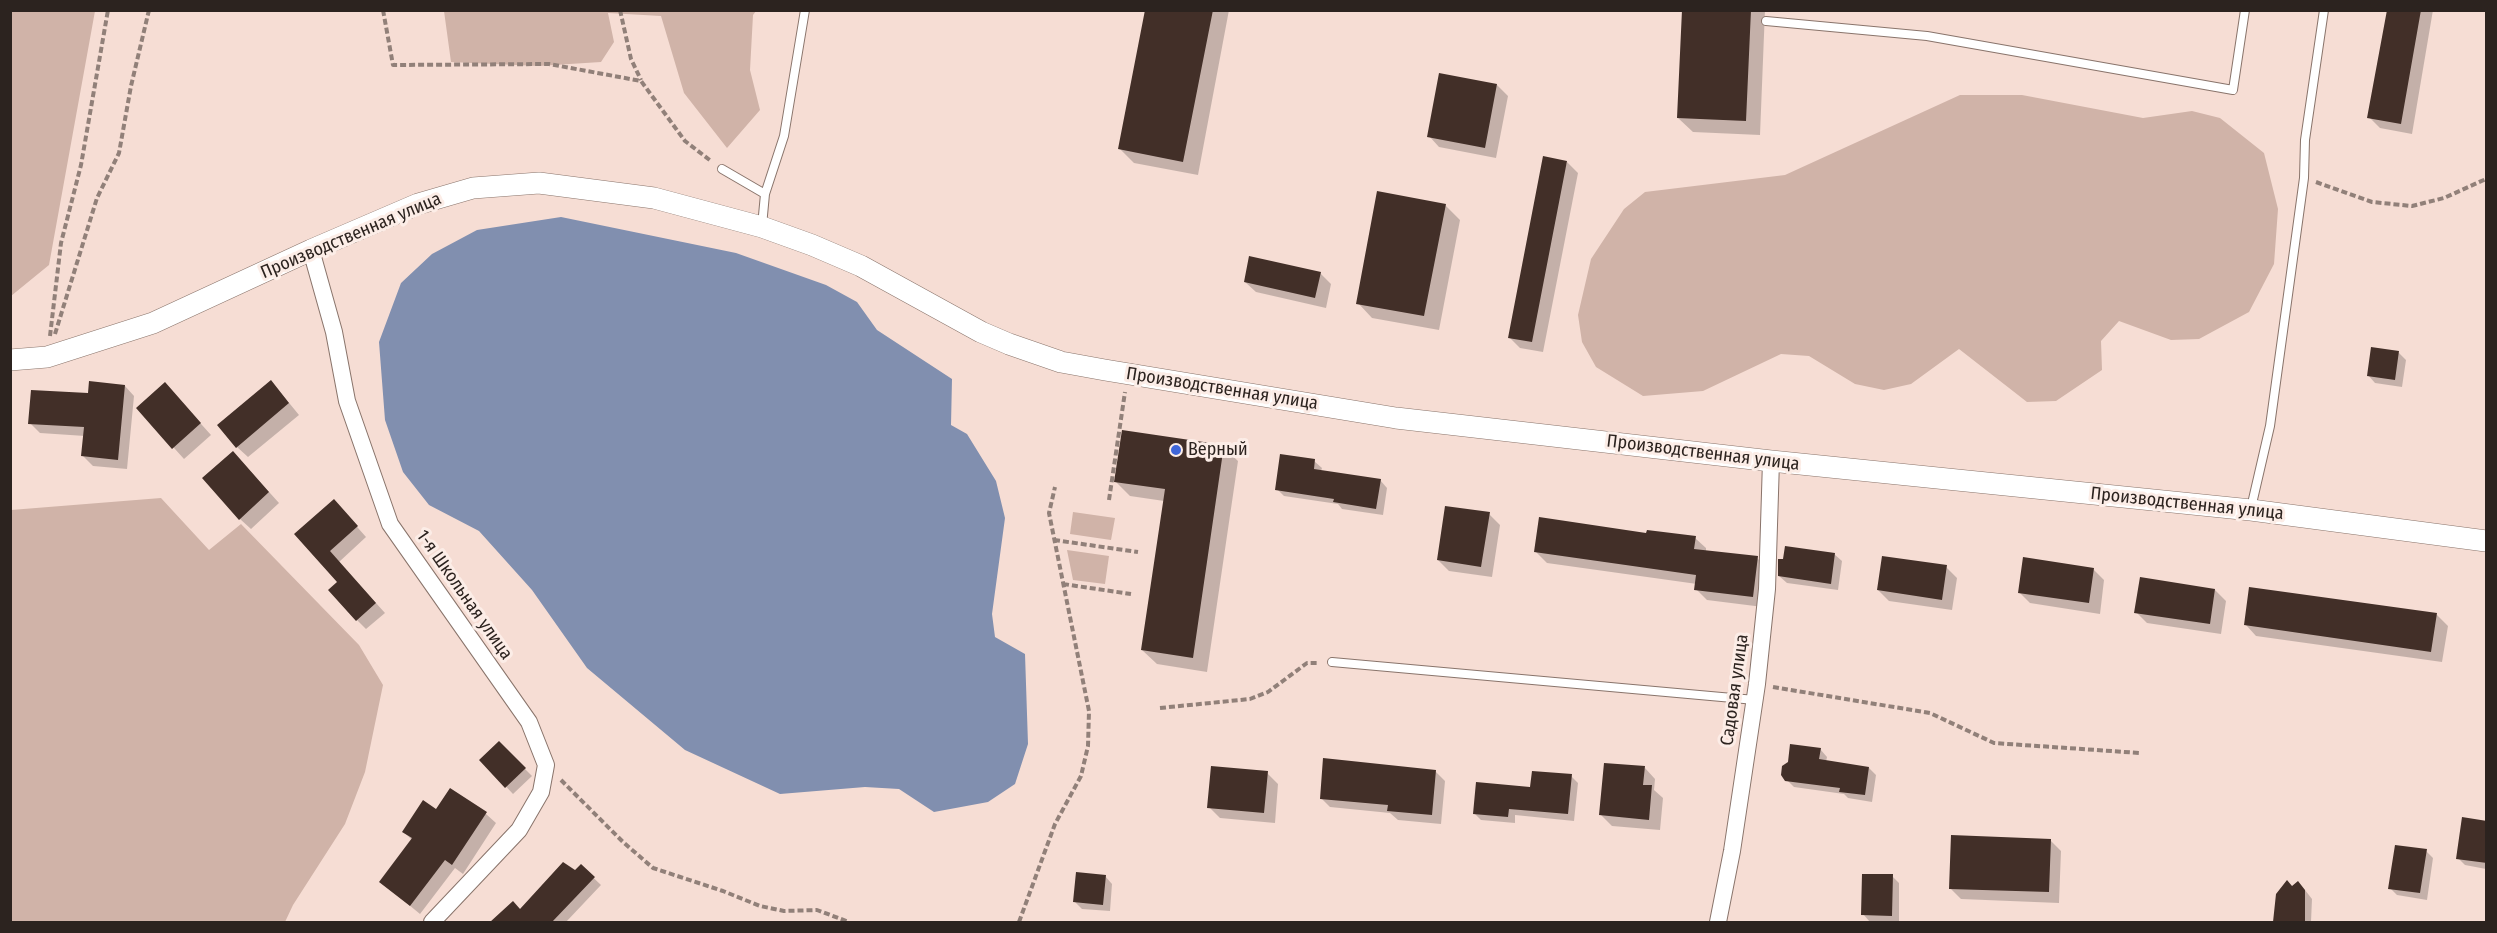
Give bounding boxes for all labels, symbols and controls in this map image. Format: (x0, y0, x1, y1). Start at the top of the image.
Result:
street label: Производственная улица (257, 188, 445, 284)
street label: Производственная улица (1125, 363, 1319, 415)
street label: Производственная улица (1605, 430, 1801, 476)
place label: Верный (1188, 439, 1248, 461)
marker: Верный (1169, 443, 1183, 457)
street label: Производственная улица (2089, 483, 2285, 525)
street label: 1-я Школьная улица (411, 526, 517, 664)
street label: Садовая улица (1716, 633, 1754, 747)

